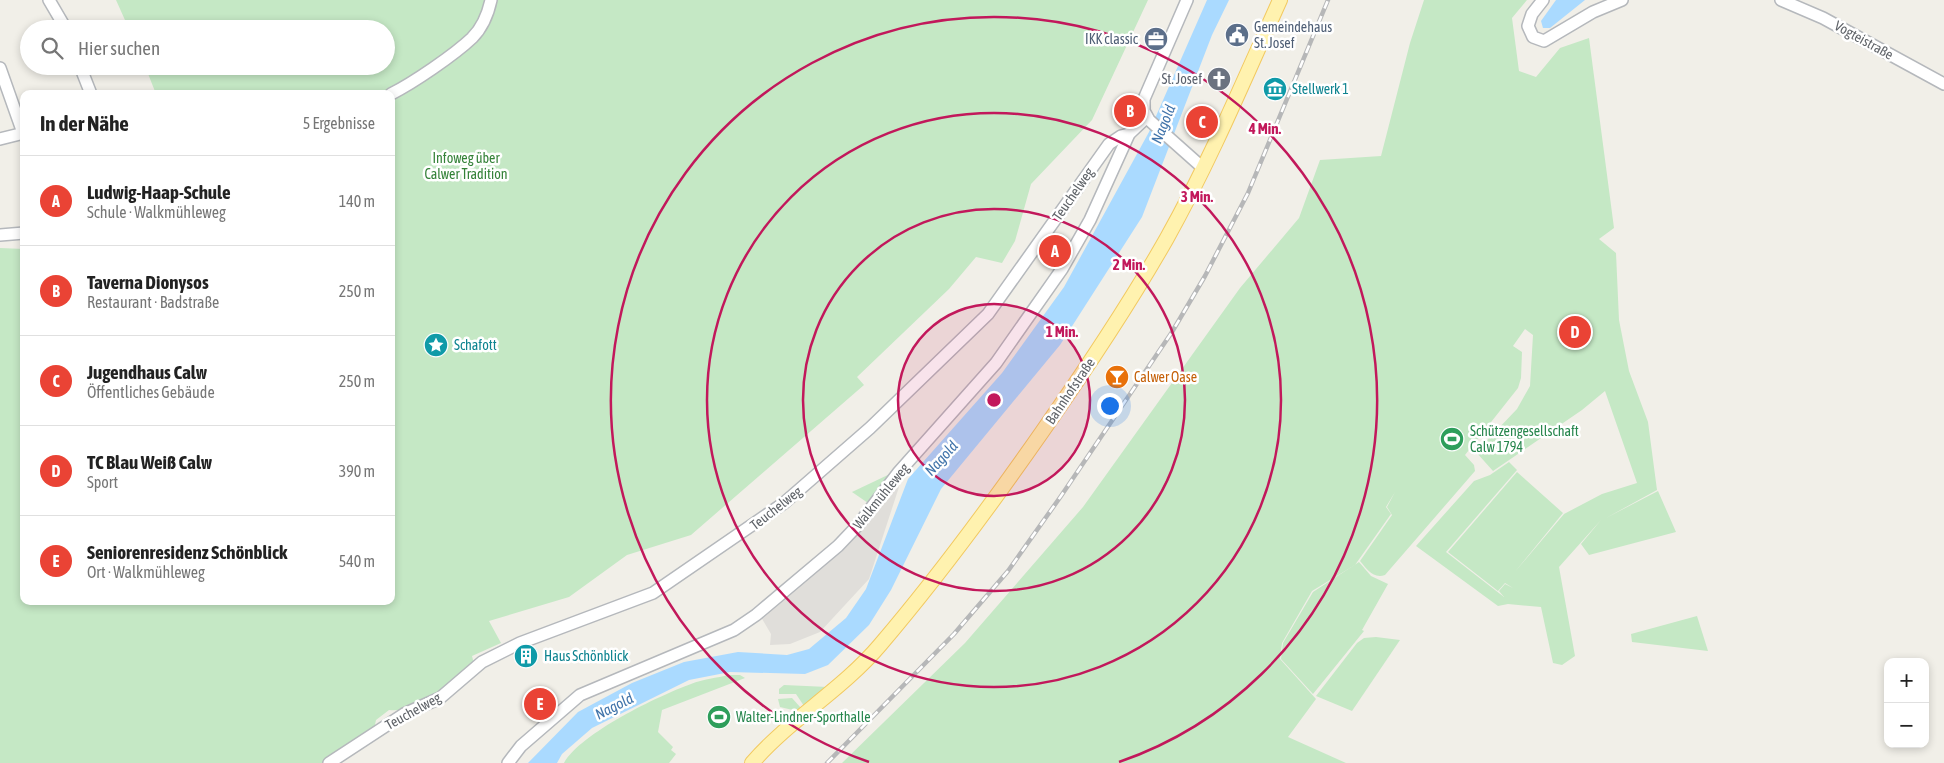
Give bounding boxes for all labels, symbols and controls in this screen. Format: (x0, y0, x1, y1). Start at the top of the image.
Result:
street label: Vogteistraße (1832, 17, 1896, 63)
place label: Gemeindehaus St. Josef (1254, 19, 1332, 51)
search box (20, 20, 395, 75)
public building icon: Gemeindehaus St. Josef (1224, 22, 1250, 48)
office icon: IKK classic (1143, 26, 1169, 52)
place label: IKK classic (1085, 31, 1139, 47)
icon: search (38, 34, 66, 62)
text: Hier suchen (78, 37, 160, 59)
church icon: St. Josef (1206, 66, 1232, 92)
place label: St. Josef (1161, 71, 1202, 87)
museum icon: Stellwerk 1 (1262, 76, 1288, 102)
place label: Stellwerk 1 (1292, 81, 1349, 97)
pin: B (1114, 92, 1146, 130)
water label: Nagold (1148, 102, 1178, 146)
pin: C (1186, 103, 1218, 141)
text: In der Nähe (40, 111, 129, 135)
text: 5 Ergebnisse (303, 114, 375, 132)
text: 4 Min. (1248, 120, 1282, 137)
park label: Infoweg über Calwer Tradition (424, 150, 508, 182)
street label: Teuchelweg (1049, 164, 1097, 224)
text: Ludwig-Haap-Schule (87, 181, 231, 203)
text: 3 Min. (1181, 188, 1214, 205)
text: A (52, 192, 60, 210)
text: 140 m (339, 192, 375, 210)
text: Schule · Walkmühleweg (87, 203, 226, 221)
pin: A (1039, 232, 1071, 270)
text: 2 Min. (1113, 256, 1146, 273)
text: Taverna Dionysos (87, 271, 209, 293)
text: B (52, 282, 60, 300)
text: 250 m (339, 282, 375, 300)
text: Restaurant · Badstraße (87, 293, 219, 311)
pin: D (1559, 313, 1591, 351)
text: 1 Min. (1046, 323, 1079, 340)
place icon: Schafott (423, 332, 449, 358)
place label: Schafott (454, 337, 497, 353)
street label: Bahnhofstraße (1042, 355, 1098, 427)
text: Jugendhaus Calw (87, 361, 207, 383)
bar icon: Calwer Oase (1104, 364, 1130, 390)
place label: Calwer Oase (1134, 369, 1197, 385)
text: C (52, 372, 60, 390)
text: 250 m (339, 372, 375, 390)
text: Öffentliches Gebäude (87, 383, 215, 401)
centre of rings (985, 391, 1003, 409)
your location (1097, 393, 1123, 419)
place label: Schützengesellschaft Calw 1794 (1470, 423, 1579, 455)
sports icon: Schützengesellschaft Calw 1794 (1439, 426, 1465, 452)
water label: Nagold (921, 437, 961, 479)
text: TC Blau Weiß Calw (87, 451, 212, 473)
street label: Walkmühleweg (850, 460, 912, 532)
text: D (52, 462, 60, 480)
text: 390 m (339, 462, 375, 480)
text: Sport (87, 473, 118, 491)
street label: Teuchelweg (747, 483, 805, 533)
text: Seniorenresidenz Schönblick (87, 541, 287, 563)
text: E (53, 552, 59, 570)
text: 540 m (339, 552, 375, 570)
text: Ort · Walkmühleweg (87, 563, 205, 581)
building icon: Haus Schönblick (513, 643, 539, 669)
place label: Haus Schönblick (544, 648, 628, 664)
map controls (1884, 658, 1929, 748)
button: + (1884, 658, 1929, 703)
pin: E (524, 685, 556, 723)
street label: Teuchelweg (382, 689, 444, 733)
water label: Nagold (592, 689, 636, 723)
button: − (1884, 703, 1929, 748)
sports icon: Walter-Lindner-Sporthalle (706, 704, 732, 730)
place label: Walter-Lindner-Sporthalle (736, 709, 871, 725)

